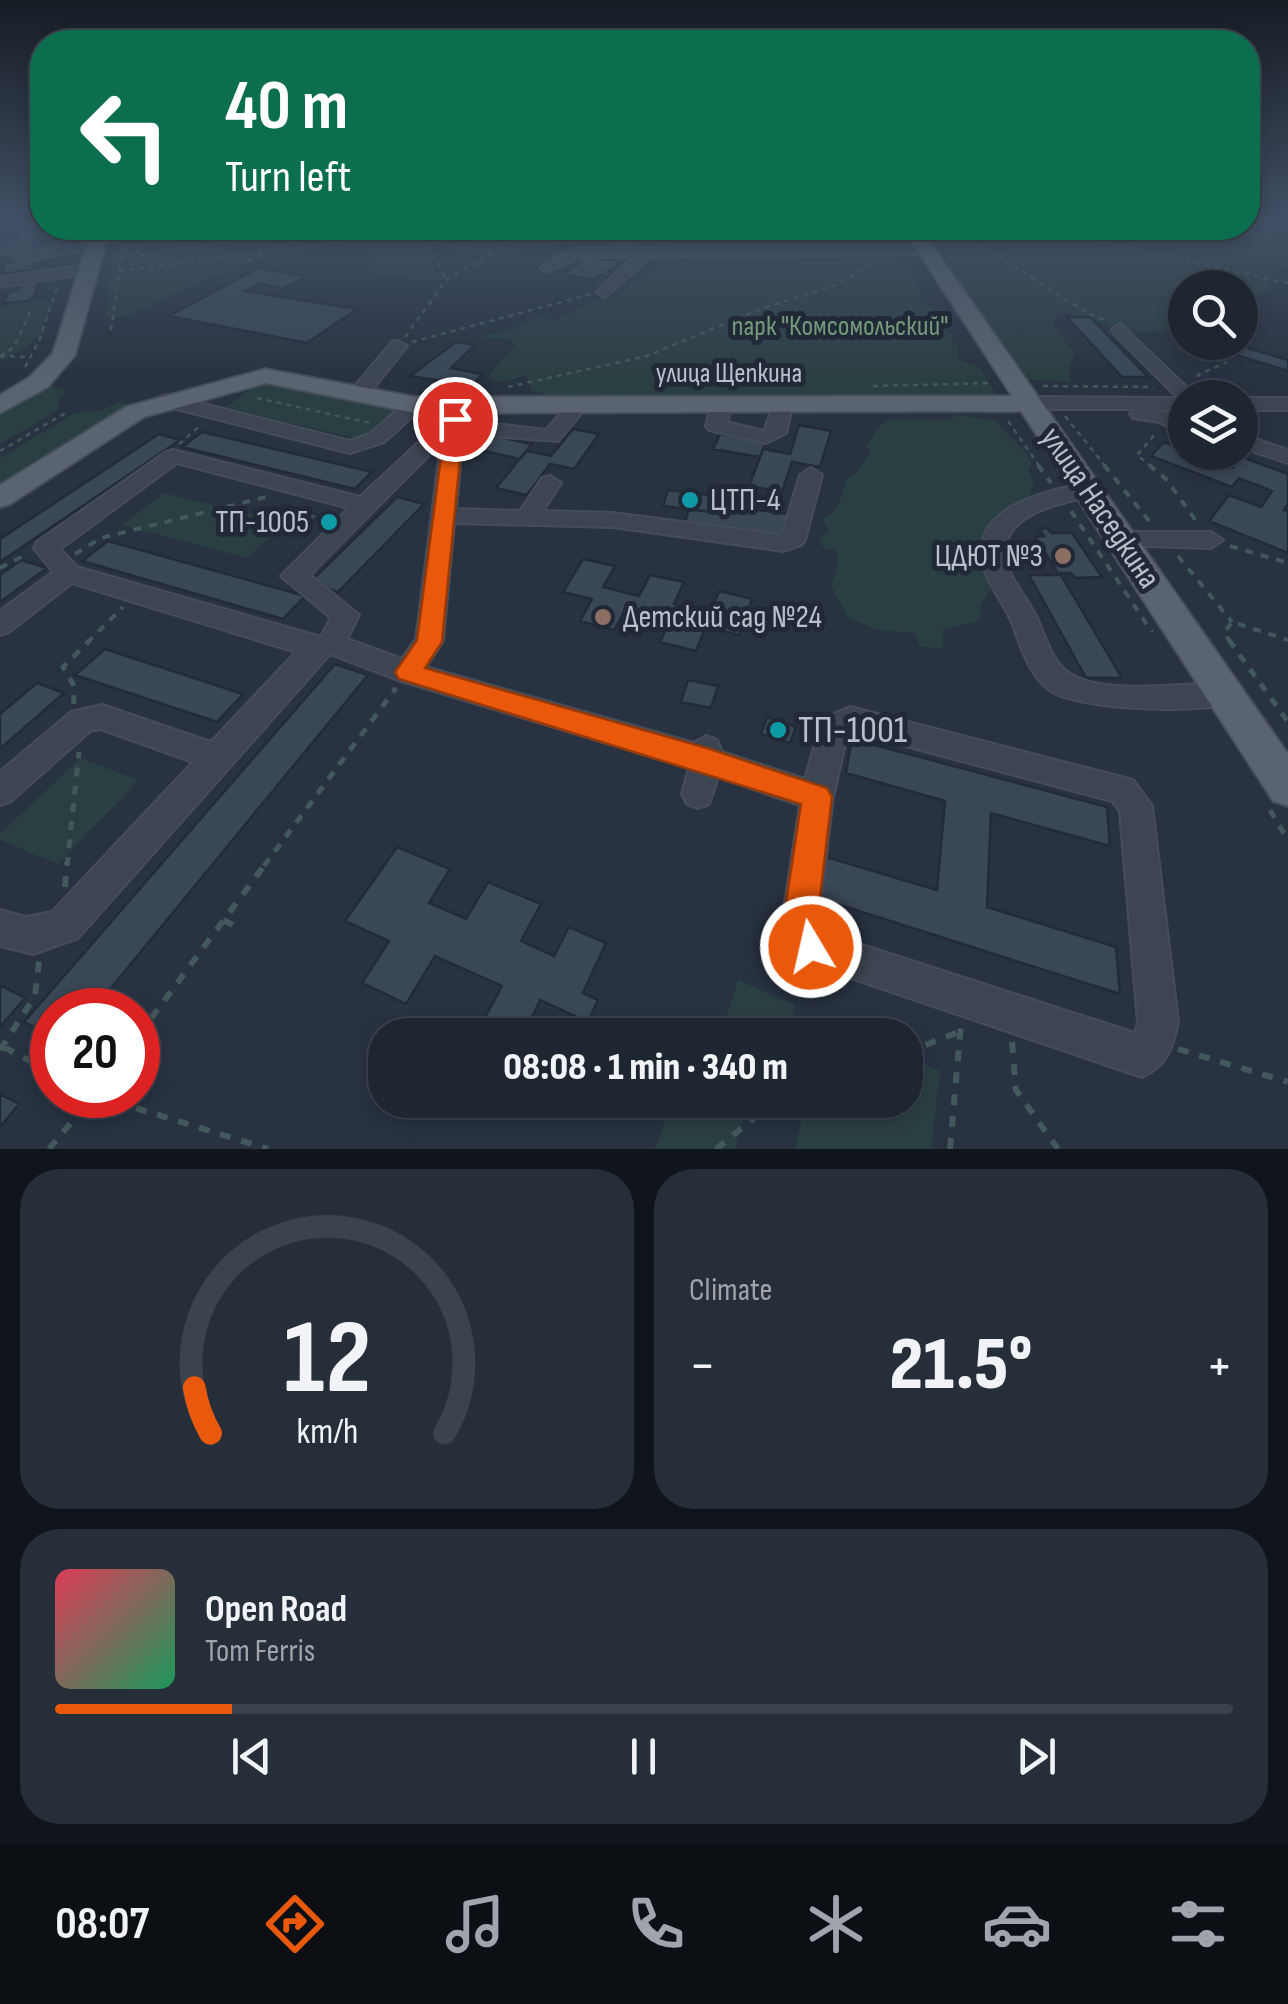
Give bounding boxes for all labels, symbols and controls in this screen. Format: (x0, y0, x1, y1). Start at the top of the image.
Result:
text: 40 m (225, 65, 348, 149)
icon: left (60, 70, 190, 200)
text: Turn left (225, 150, 351, 205)
map controls (1168, 270, 1258, 470)
button: search (1168, 270, 1258, 360)
park label: парк "Комсомольский" (732, 310, 948, 343)
street label: улица Щепкина (656, 357, 802, 390)
pin (413, 377, 498, 462)
button: layers (1168, 380, 1258, 470)
icon: arrive (428, 392, 483, 447)
street label: улица Наседкина (1032, 420, 1168, 596)
place label: ЦТП-4 (710, 481, 781, 520)
marker: ЦТП-4 (679, 489, 701, 511)
place label: ТП-1005 (215, 503, 309, 542)
marker: ТП-1005 (318, 511, 340, 533)
place label: ЦДЮТ №3 (935, 537, 1043, 576)
marker: ЦДЮТ №3 (1052, 545, 1074, 567)
place label: Детский сад №24 (623, 598, 822, 637)
marker: Детский сад №24 (592, 606, 614, 628)
place label: ТП-1001 (798, 708, 907, 753)
marker: ТП-1001 (767, 719, 789, 741)
position arrow (759, 895, 863, 999)
speed limit sign: 20 (30, 988, 160, 1118)
text: 08:08 · 1 min · 340 m (503, 1045, 788, 1090)
text: Climate (689, 1271, 772, 1310)
text: 12 (283, 1297, 371, 1422)
text: 21.5° (890, 1320, 1032, 1411)
text: − (689, 1333, 716, 1400)
text: + (1206, 1333, 1233, 1400)
text: km/h (296, 1411, 358, 1454)
text: Open Road (205, 1587, 347, 1632)
text: Tom Ferris (205, 1632, 315, 1671)
icon: previous (224, 1729, 279, 1784)
icon: pause (616, 1729, 671, 1784)
icon: next (1009, 1729, 1064, 1784)
icon: directions (260, 1889, 330, 1959)
icon: music (440, 1889, 510, 1959)
icon: phone (621, 1889, 691, 1959)
icon: climate (801, 1889, 871, 1959)
icon: car (982, 1889, 1052, 1959)
icon: filters (1163, 1889, 1233, 1959)
text: 08:07 (55, 1897, 149, 1952)

